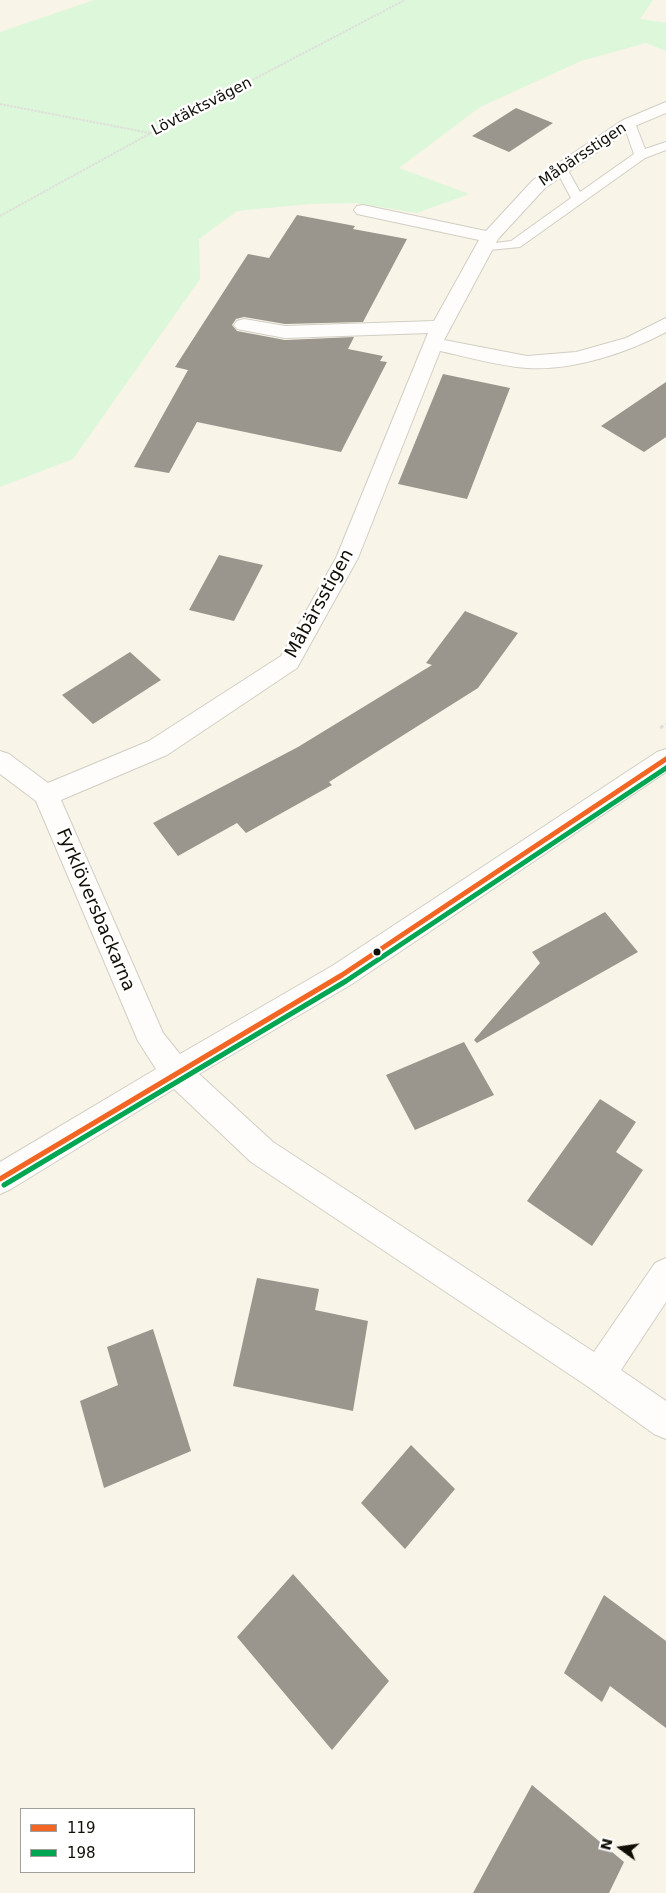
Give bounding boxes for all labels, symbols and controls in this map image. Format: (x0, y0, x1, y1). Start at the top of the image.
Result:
street label: Lövtäktsvägen (149, 74, 255, 140)
street label: Måbärsstigen (536, 119, 630, 191)
street label: Måbärsstigen (281, 546, 359, 662)
street label: Fyrklöversbackarna (51, 825, 139, 995)
unlabelled marker (372, 947, 382, 957)
legend (20, 1808, 195, 1873)
text: 119 (67, 1819, 96, 1837)
north arrow (596, 1823, 646, 1873)
text: N (597, 1837, 616, 1852)
text: 198 (67, 1844, 96, 1862)

